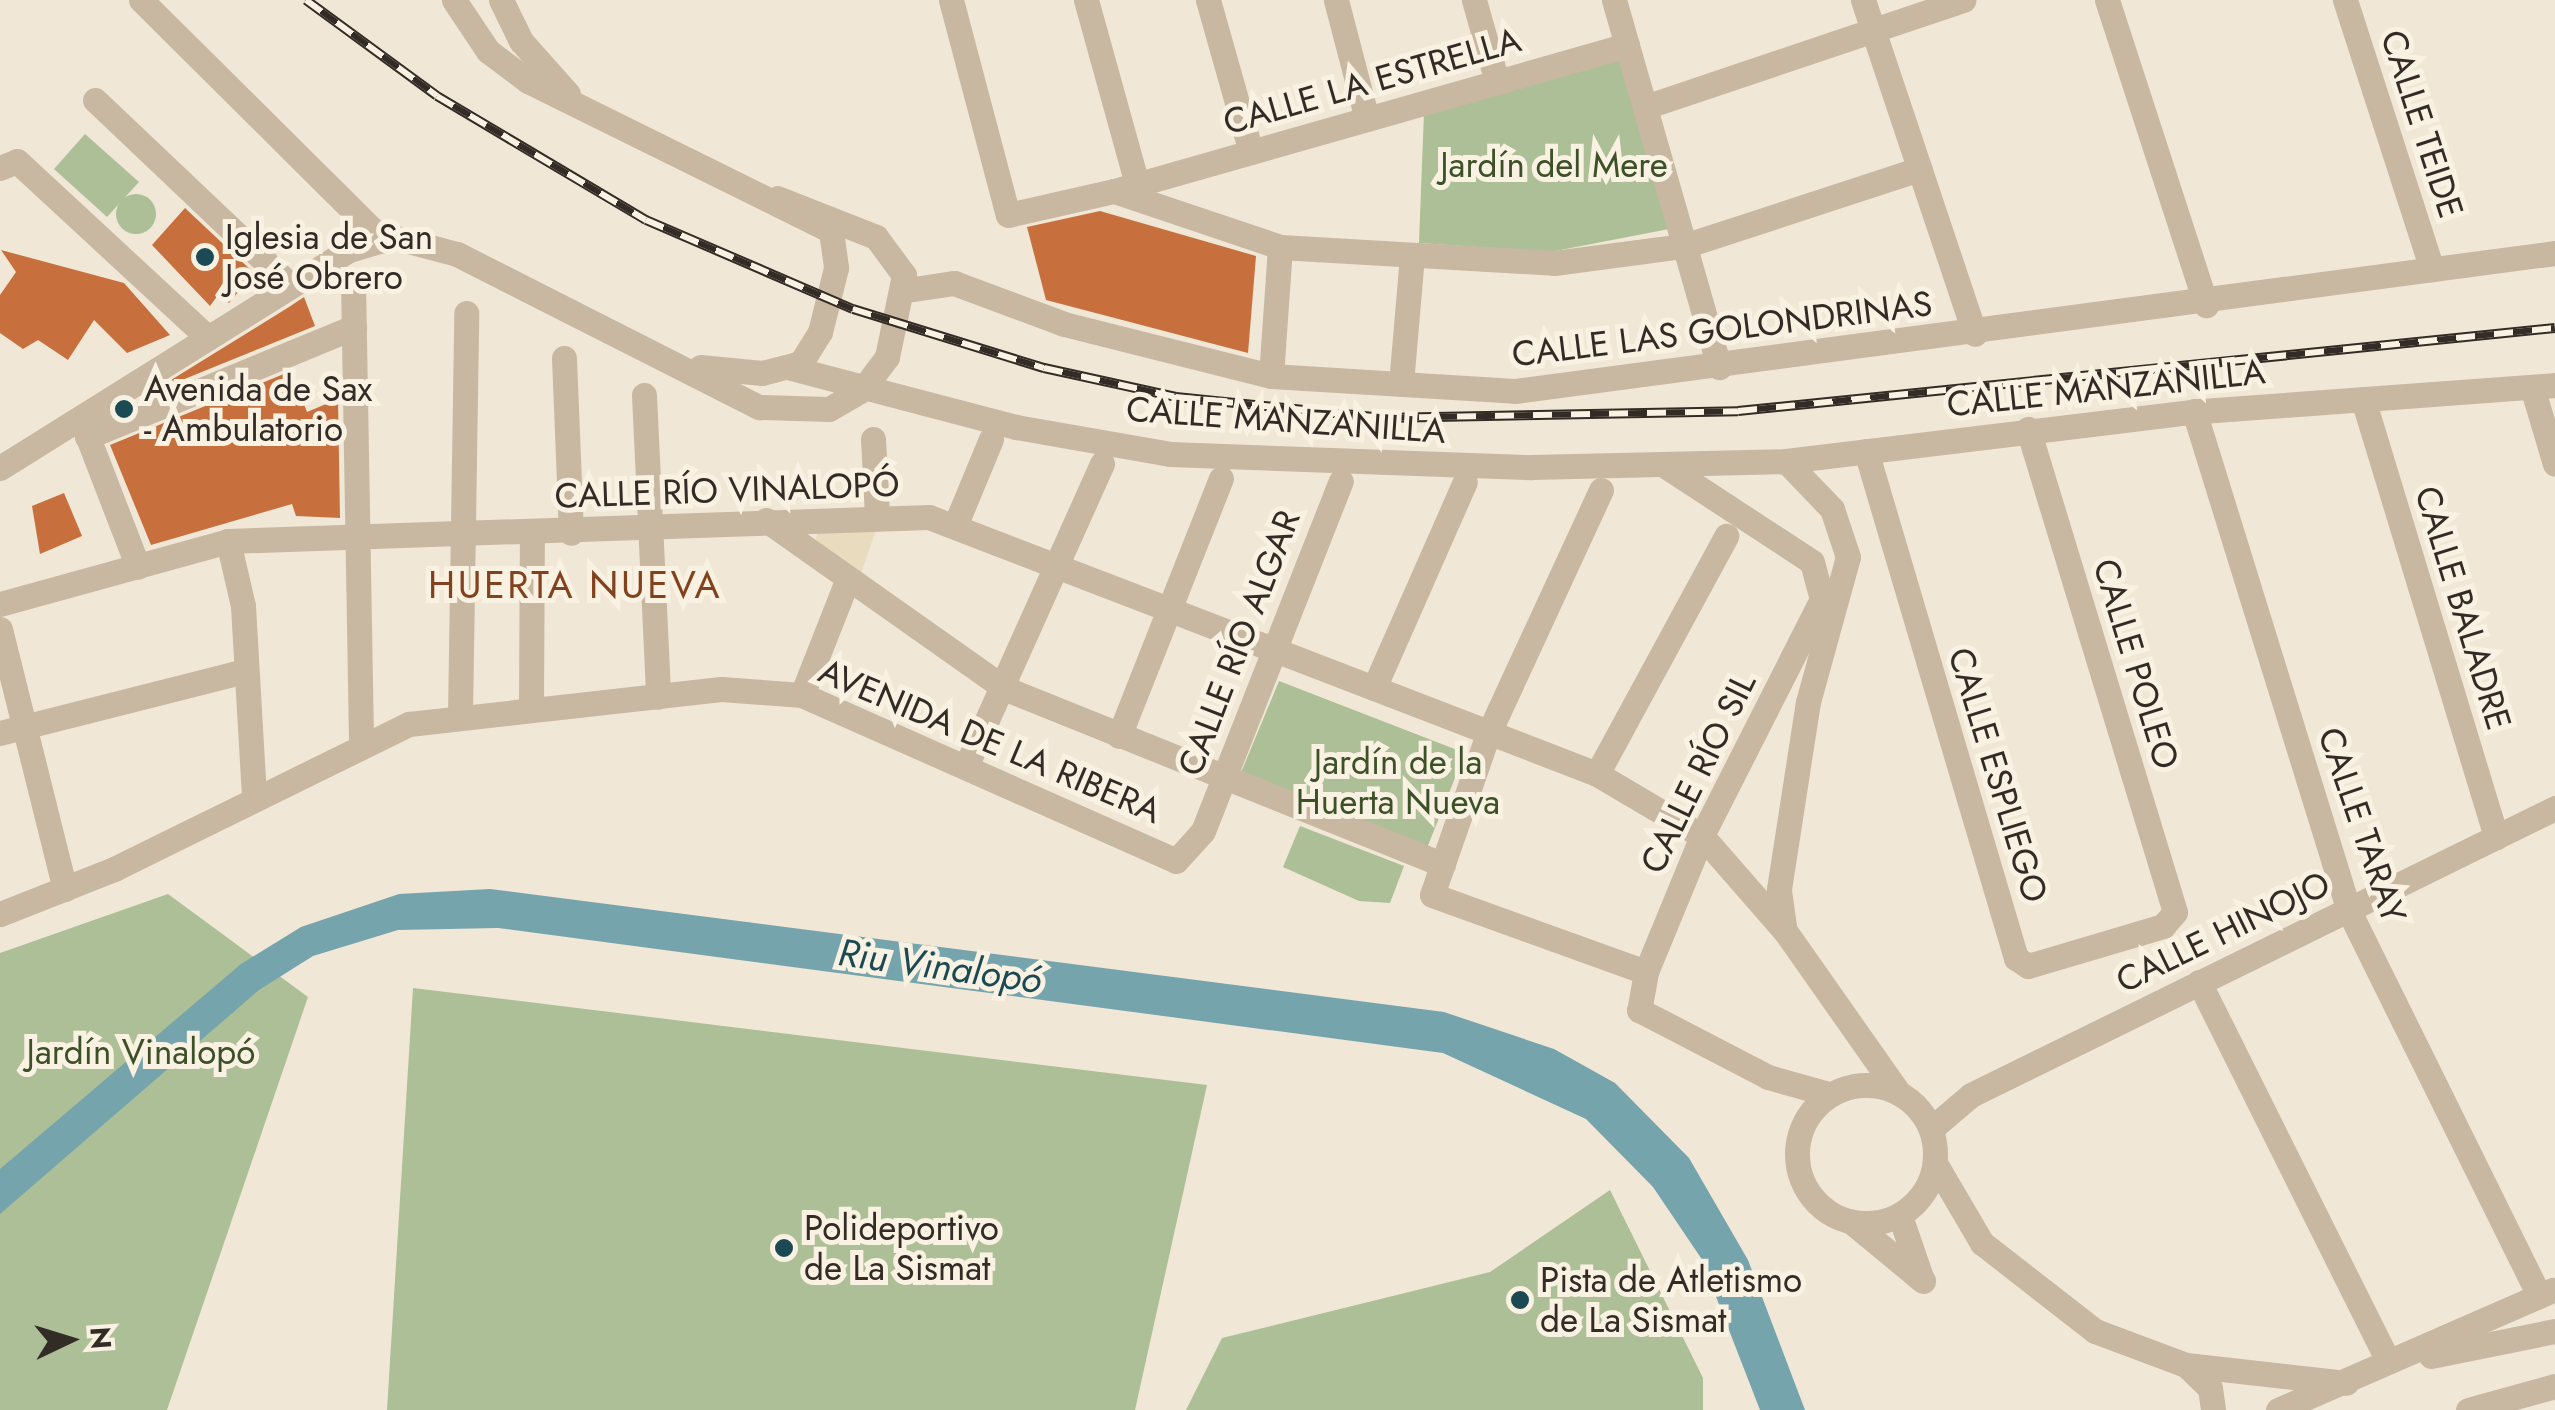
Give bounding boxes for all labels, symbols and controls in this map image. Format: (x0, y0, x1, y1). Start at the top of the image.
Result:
street label: CALLE LA ESTRELLA (1218, 18, 1526, 144)
street label: CALLE TEIDE (2372, 25, 2472, 223)
park label: Jardín del Mere (1440, 144, 1668, 186)
place label: Iglesia de San José Obrero (225, 216, 433, 298)
marker: Iglesia de San José Obrero (194, 246, 216, 268)
street label: CALLE LAS GOLONDRINAS (1510, 282, 1934, 376)
street label: CALLE MANZANILLA (1945, 350, 2267, 426)
place label: Avenida de Sax - Ambulatorio (144, 368, 372, 450)
street label: CALLE MANZANILLA (1125, 388, 1447, 452)
marker: Avenida de Sax - Ambulatorio (113, 398, 135, 420)
street label: CALLE RÍO VINALOPÓ (554, 463, 900, 517)
street label: CALLE BALADRE (2406, 481, 2520, 735)
street label: CALLE RÍO ALGAR (1169, 504, 1309, 782)
street label: CALLE POLEO (2084, 554, 2188, 774)
district label: HUERTA NUEVA (428, 562, 722, 608)
street label: CALLE ESPLIEGO (1939, 643, 2057, 907)
street label: AVENIDA DE LA RIBERA (813, 650, 1167, 832)
street label: CALLE RÍO SIL (1631, 666, 1765, 880)
street label: CALLE TARAY (2309, 722, 2415, 928)
park label: Jardín de la Huerta Nueva (1296, 741, 1500, 823)
street label: CALLE HINOJO (2109, 862, 2337, 1002)
water label: Riu Vinalopó (835, 929, 1045, 1003)
park label: Jardín Vinalopó (27, 1031, 255, 1073)
place label: Polideportivo de La Sismat (804, 1207, 999, 1289)
marker: Polideportivo de La Sismat (773, 1237, 795, 1259)
place label: Pista de Atletismo de La Sismat (1540, 1259, 1802, 1341)
marker: Pista de Atletismo de La Sismat (1509, 1289, 1531, 1311)
north arrow (20, 1290, 120, 1390)
text: N (79, 1325, 122, 1350)

